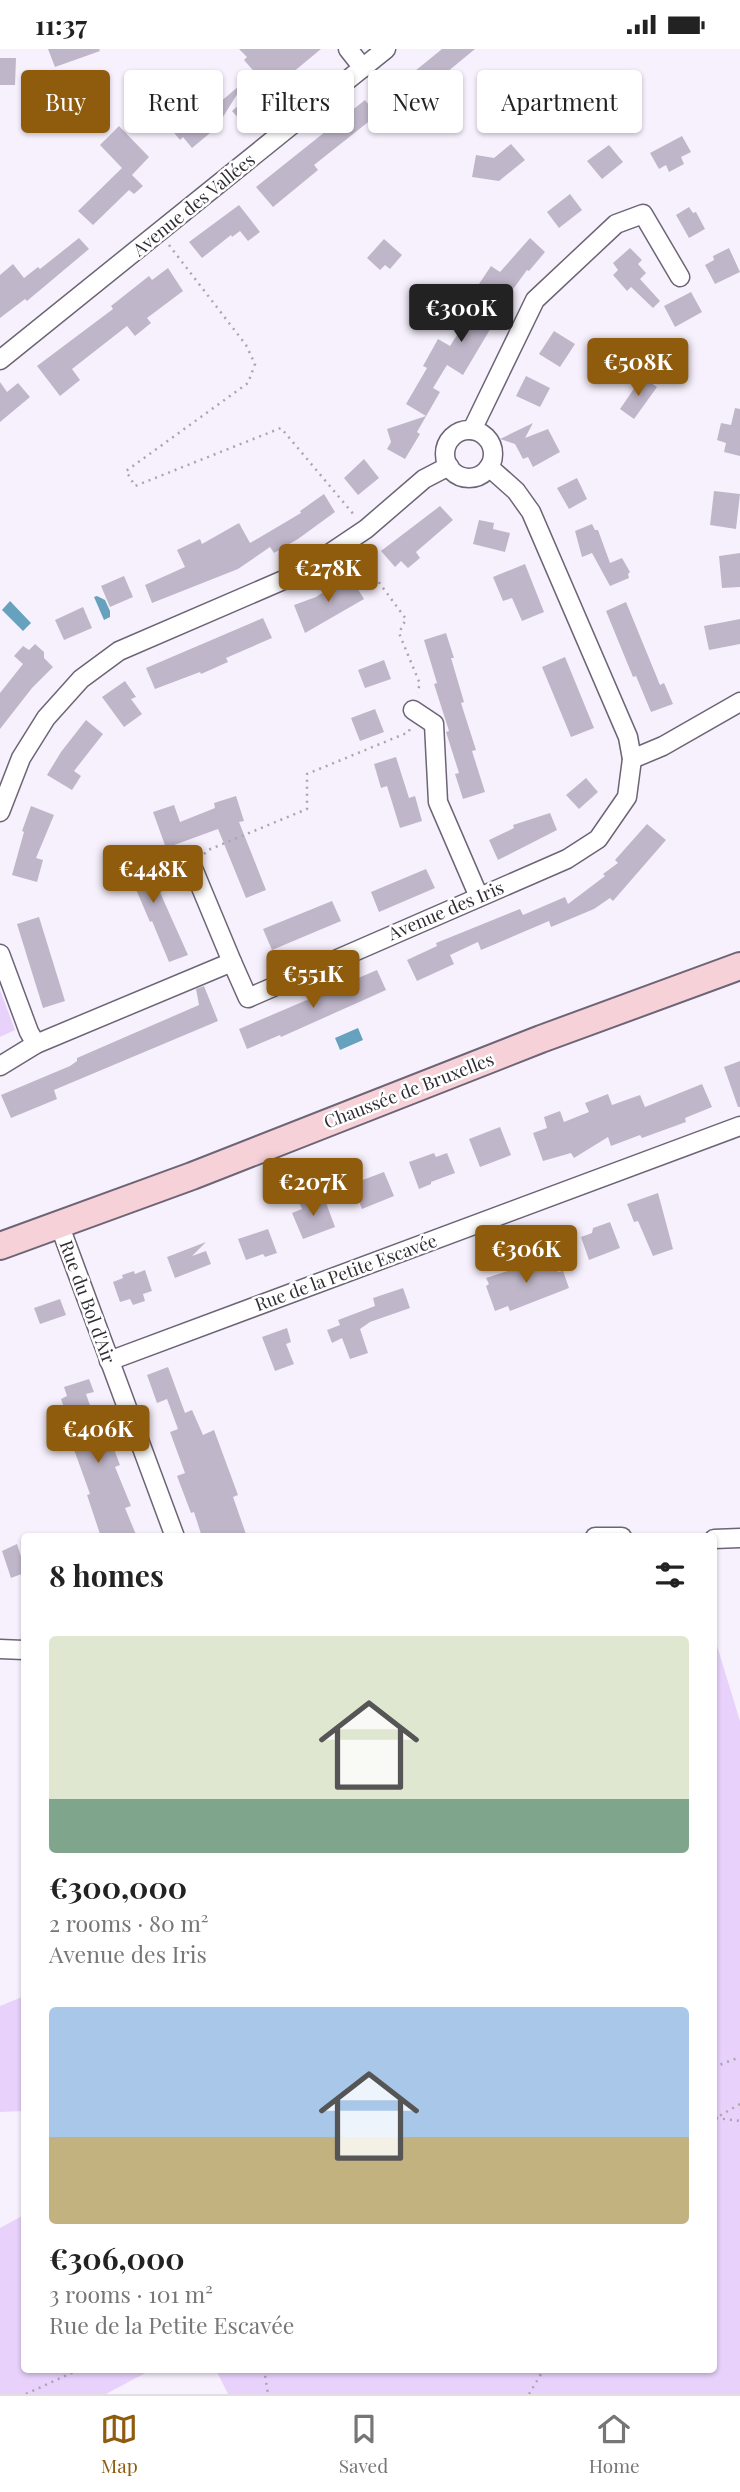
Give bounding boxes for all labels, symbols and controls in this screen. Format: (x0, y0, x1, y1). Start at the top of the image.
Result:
text: 11:37 (35, 7, 87, 42)
chip: Buy (21, 70, 110, 133)
chip: Rent (124, 70, 223, 133)
chip: Filters (237, 70, 354, 133)
chip: New (368, 70, 463, 133)
chip: Apartment (477, 70, 642, 133)
street label: Avenue des Vallées (126, 147, 260, 262)
pin: €300K (412, 285, 510, 344)
text: €300K (425, 291, 497, 322)
pin: €508K (589, 339, 687, 398)
text: €508K (603, 345, 673, 376)
pin: €278K (279, 545, 377, 604)
text: €278K (295, 551, 361, 582)
pin: €448K (104, 845, 202, 905)
text: €448K (119, 852, 187, 883)
street label: Avenue des Iris (383, 875, 507, 946)
pin: €551K (264, 951, 362, 1010)
text: €551K (282, 957, 344, 988)
street label: Chaussée de Bruxelles (320, 1047, 497, 1134)
pin: €207K (264, 1159, 362, 1218)
text: €207K (279, 1165, 347, 1196)
pin: €306K (477, 1225, 575, 1285)
street label: Rue de la Petite Escavée (251, 1228, 440, 1316)
text: €306K (491, 1232, 561, 1263)
street label: Rue du Bol d'Air (55, 1237, 121, 1366)
pin: €406K (49, 1405, 147, 1465)
text: €406K (62, 1412, 134, 1443)
text: 8 homes (49, 1555, 164, 1595)
icon: filters (651, 1556, 689, 1594)
icon: home (306, 1682, 432, 1808)
text: €300,000 (49, 1867, 187, 1907)
text: 2 rooms · 80 m² (49, 1907, 209, 1938)
text: Avenue des Iris (49, 1938, 207, 1969)
icon: home (306, 2053, 432, 2179)
text: €306,000 (49, 2238, 185, 2278)
text: 3 rooms · 101 m² (49, 2278, 213, 2309)
text: Rue de la Petite Escavée (49, 2309, 295, 2340)
tab: Map (100, 2410, 138, 2478)
tab: Saved (339, 2410, 388, 2478)
tab: Home (589, 2410, 640, 2478)

